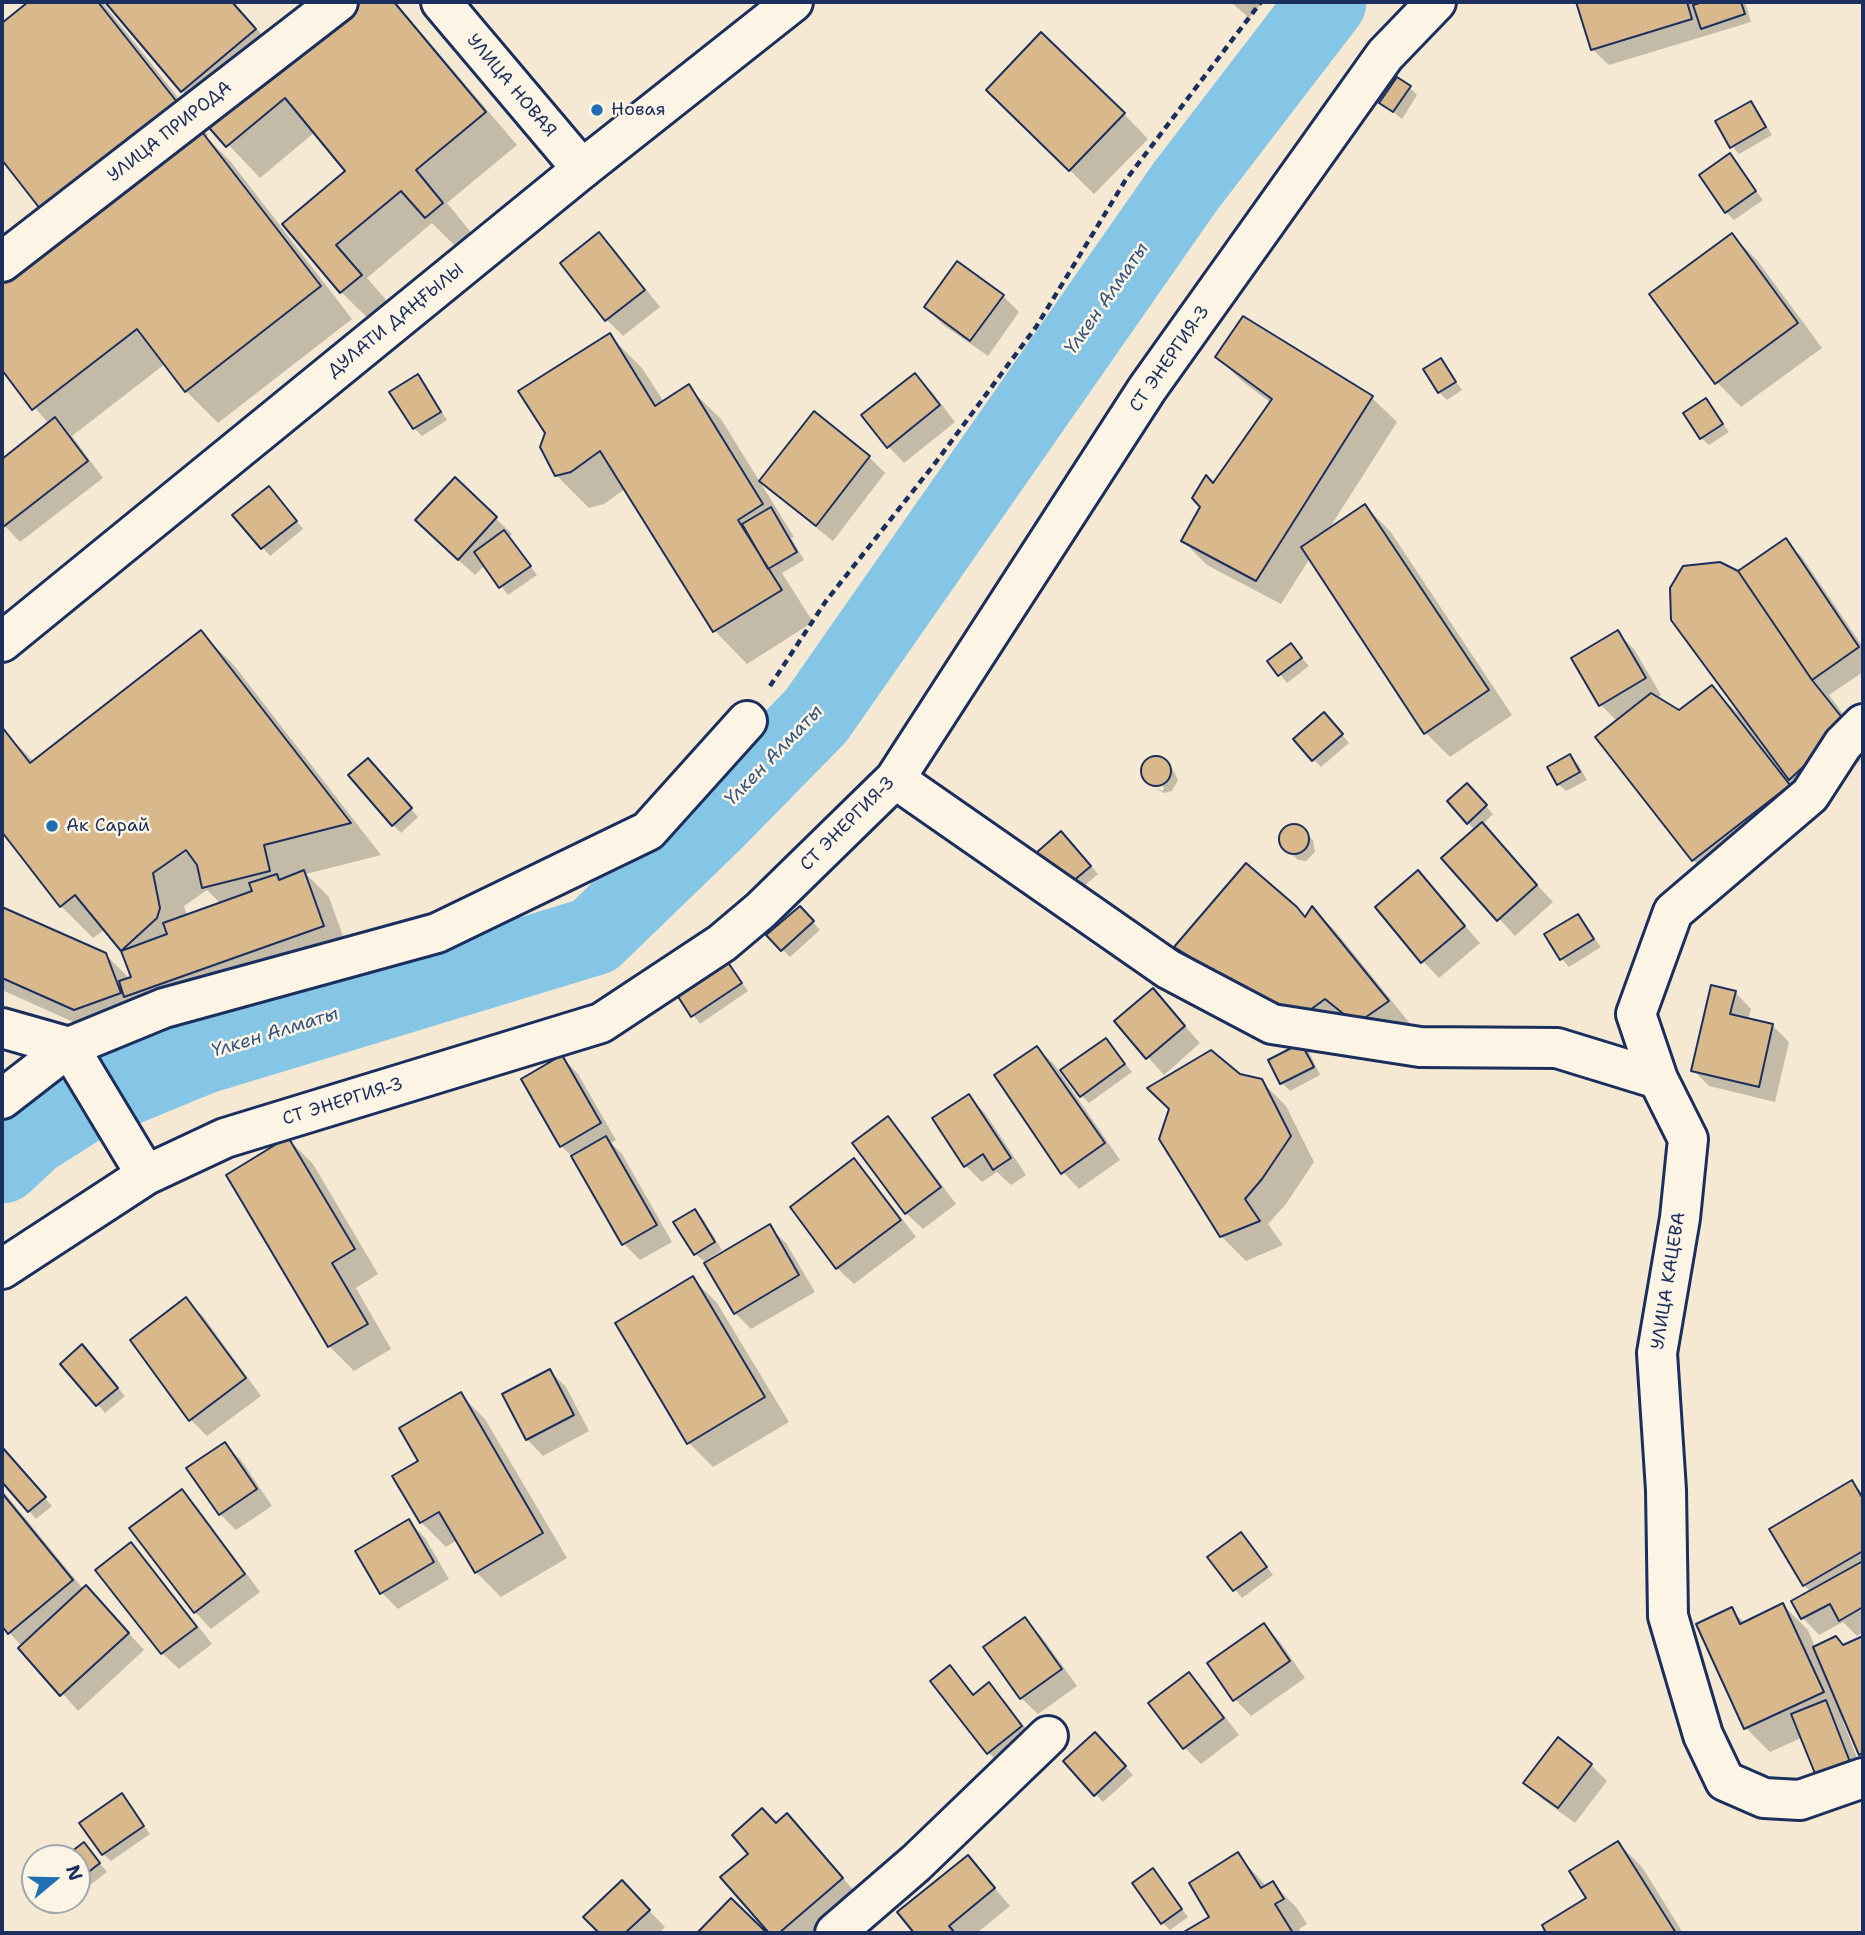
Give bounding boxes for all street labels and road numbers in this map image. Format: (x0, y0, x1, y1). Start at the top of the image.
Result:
street label: УЛИЦА НОВАЯ (462, 30, 560, 142)
street label: УЛИЦА ПРИРОДА (104, 77, 236, 187)
street label: ДУЛАТИ ДАҢҒЫЛЫ (323, 259, 469, 383)
street label: СТ ЭНЕРГИЯ-3 (1125, 302, 1215, 416)
street label: СТ ЭНЕРГИЯ-3 (796, 772, 900, 876)
street label: СТ ЭНЕРГИЯ-3 (280, 1073, 406, 1131)
street label: УЛИЦА КАЦЕВА (1647, 1211, 1691, 1351)

